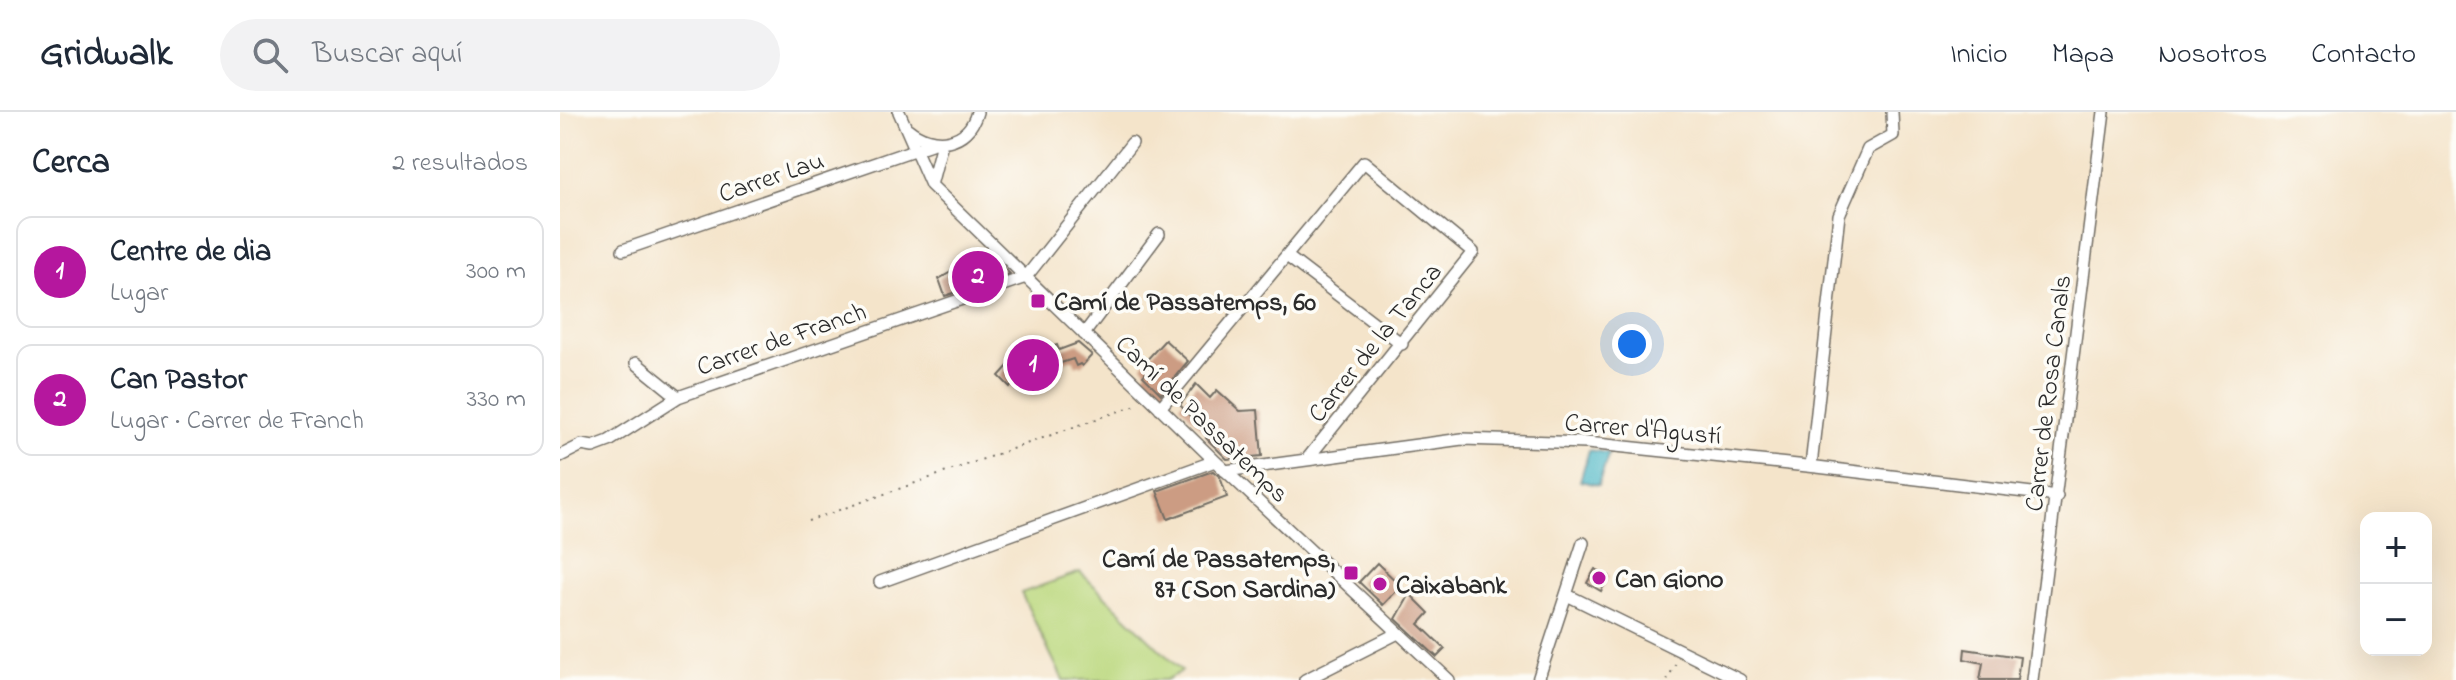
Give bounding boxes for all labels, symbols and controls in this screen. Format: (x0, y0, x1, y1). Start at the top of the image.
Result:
search box (220, 19, 780, 91)
text: Gridwalk (40, 27, 172, 83)
icon: search (248, 33, 292, 77)
text: Buscar aquí (312, 33, 462, 77)
text: Inicio (1950, 35, 2008, 76)
text: Mapa (2052, 35, 2114, 76)
text: Nosotros (2158, 35, 2267, 76)
text: Contacto (2311, 35, 2416, 76)
text: Cerca (32, 139, 110, 189)
street label: Carrer Lau (714, 143, 830, 215)
text: 2 resultados (392, 145, 528, 183)
text: Centre de dia (110, 231, 271, 275)
pin: 2 (952, 247, 1004, 307)
text: 1 (56, 253, 64, 291)
text: 300 m (466, 253, 526, 291)
street label: Carrer de la Tanca (1300, 256, 1453, 432)
street label: Carrer de Rosa Canals (2017, 273, 2083, 514)
text: Lugar (110, 275, 168, 313)
place label: Camí de Passatemps, 60 (1054, 285, 1316, 323)
marker: Camí de Passatemps, 60 (1029, 292, 1047, 310)
street label: Carrer de Franch (692, 294, 872, 388)
your location (1612, 324, 1652, 364)
street label: Camí de Passatemps (1106, 327, 1296, 513)
pin: 1 (1007, 335, 1059, 395)
text: Can Pastor (110, 359, 247, 403)
text: 2 (54, 381, 66, 419)
text: 330 m (467, 381, 526, 419)
text: Lugar · Carrer de Franch (110, 403, 364, 441)
street label: Carrer d'Agustí (1563, 405, 1723, 457)
map controls (2360, 512, 2432, 656)
button: + (2360, 512, 2432, 584)
place label: Camí de Passatemps, 87 (Son Sardina) (1102, 542, 1336, 610)
place label: Can Giono (1615, 562, 1723, 600)
marker: Camí de Passatemps, 87 (Son Sardina) (1342, 564, 1360, 582)
place label: Caixabank (1396, 568, 1507, 606)
marker: Can Giono (1590, 569, 1608, 587)
marker: Caixabank (1371, 575, 1389, 593)
button: − (2360, 584, 2432, 656)

